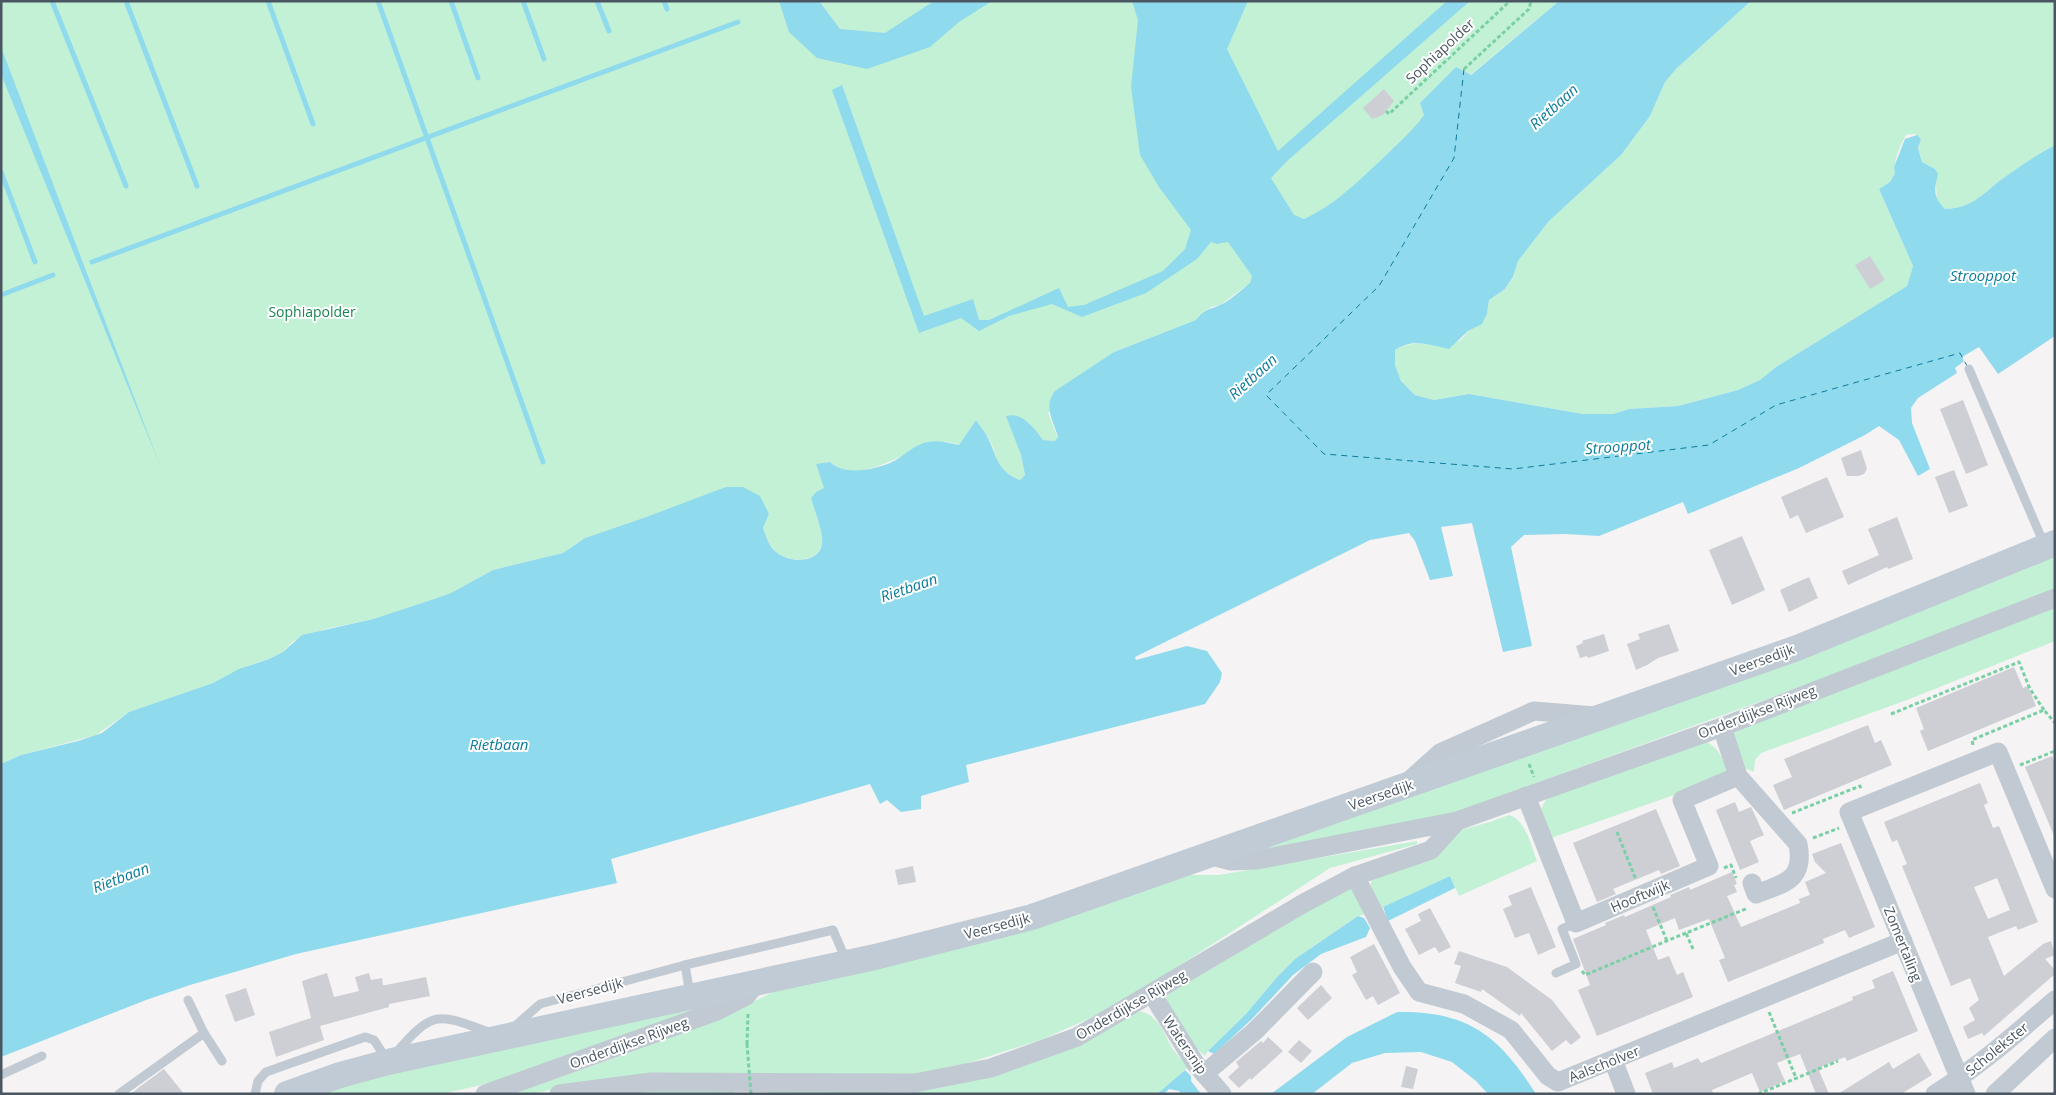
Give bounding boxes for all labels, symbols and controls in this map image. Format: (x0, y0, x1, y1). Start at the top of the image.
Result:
street label: Sophiapolder (1401, 14, 1478, 87)
water label: Rietbaan (1525, 79, 1582, 133)
water label: Strooppot (1950, 265, 2017, 285)
park label: Sophiapolder (268, 302, 356, 321)
water label: Rietbaan (1224, 349, 1281, 403)
water label: Strooppot (1584, 434, 1653, 458)
water label: Rietbaan (877, 568, 940, 606)
street label: Veersedijk (1727, 639, 1797, 680)
street label: Onderdijkse Rijweg (1695, 680, 1819, 743)
water label: Rietbaan (469, 734, 529, 754)
street label: Veersedijk (1346, 774, 1416, 814)
water label: Rietbaan (89, 857, 152, 897)
street label: Hooftwijk (1607, 874, 1673, 916)
street label: Zomertaling (1880, 904, 1927, 984)
street label: Veersedijk (962, 907, 1032, 943)
street label: Onderdijkse Rijweg (1072, 965, 1190, 1044)
street label: Veersedijk (555, 972, 625, 1008)
street label: Onderdijkse Rijweg (567, 1012, 691, 1073)
street label: Watersnip (1159, 1012, 1212, 1078)
street label: Scholekster (1961, 1017, 2032, 1080)
street label: Aalscholver (1566, 1041, 1642, 1086)

